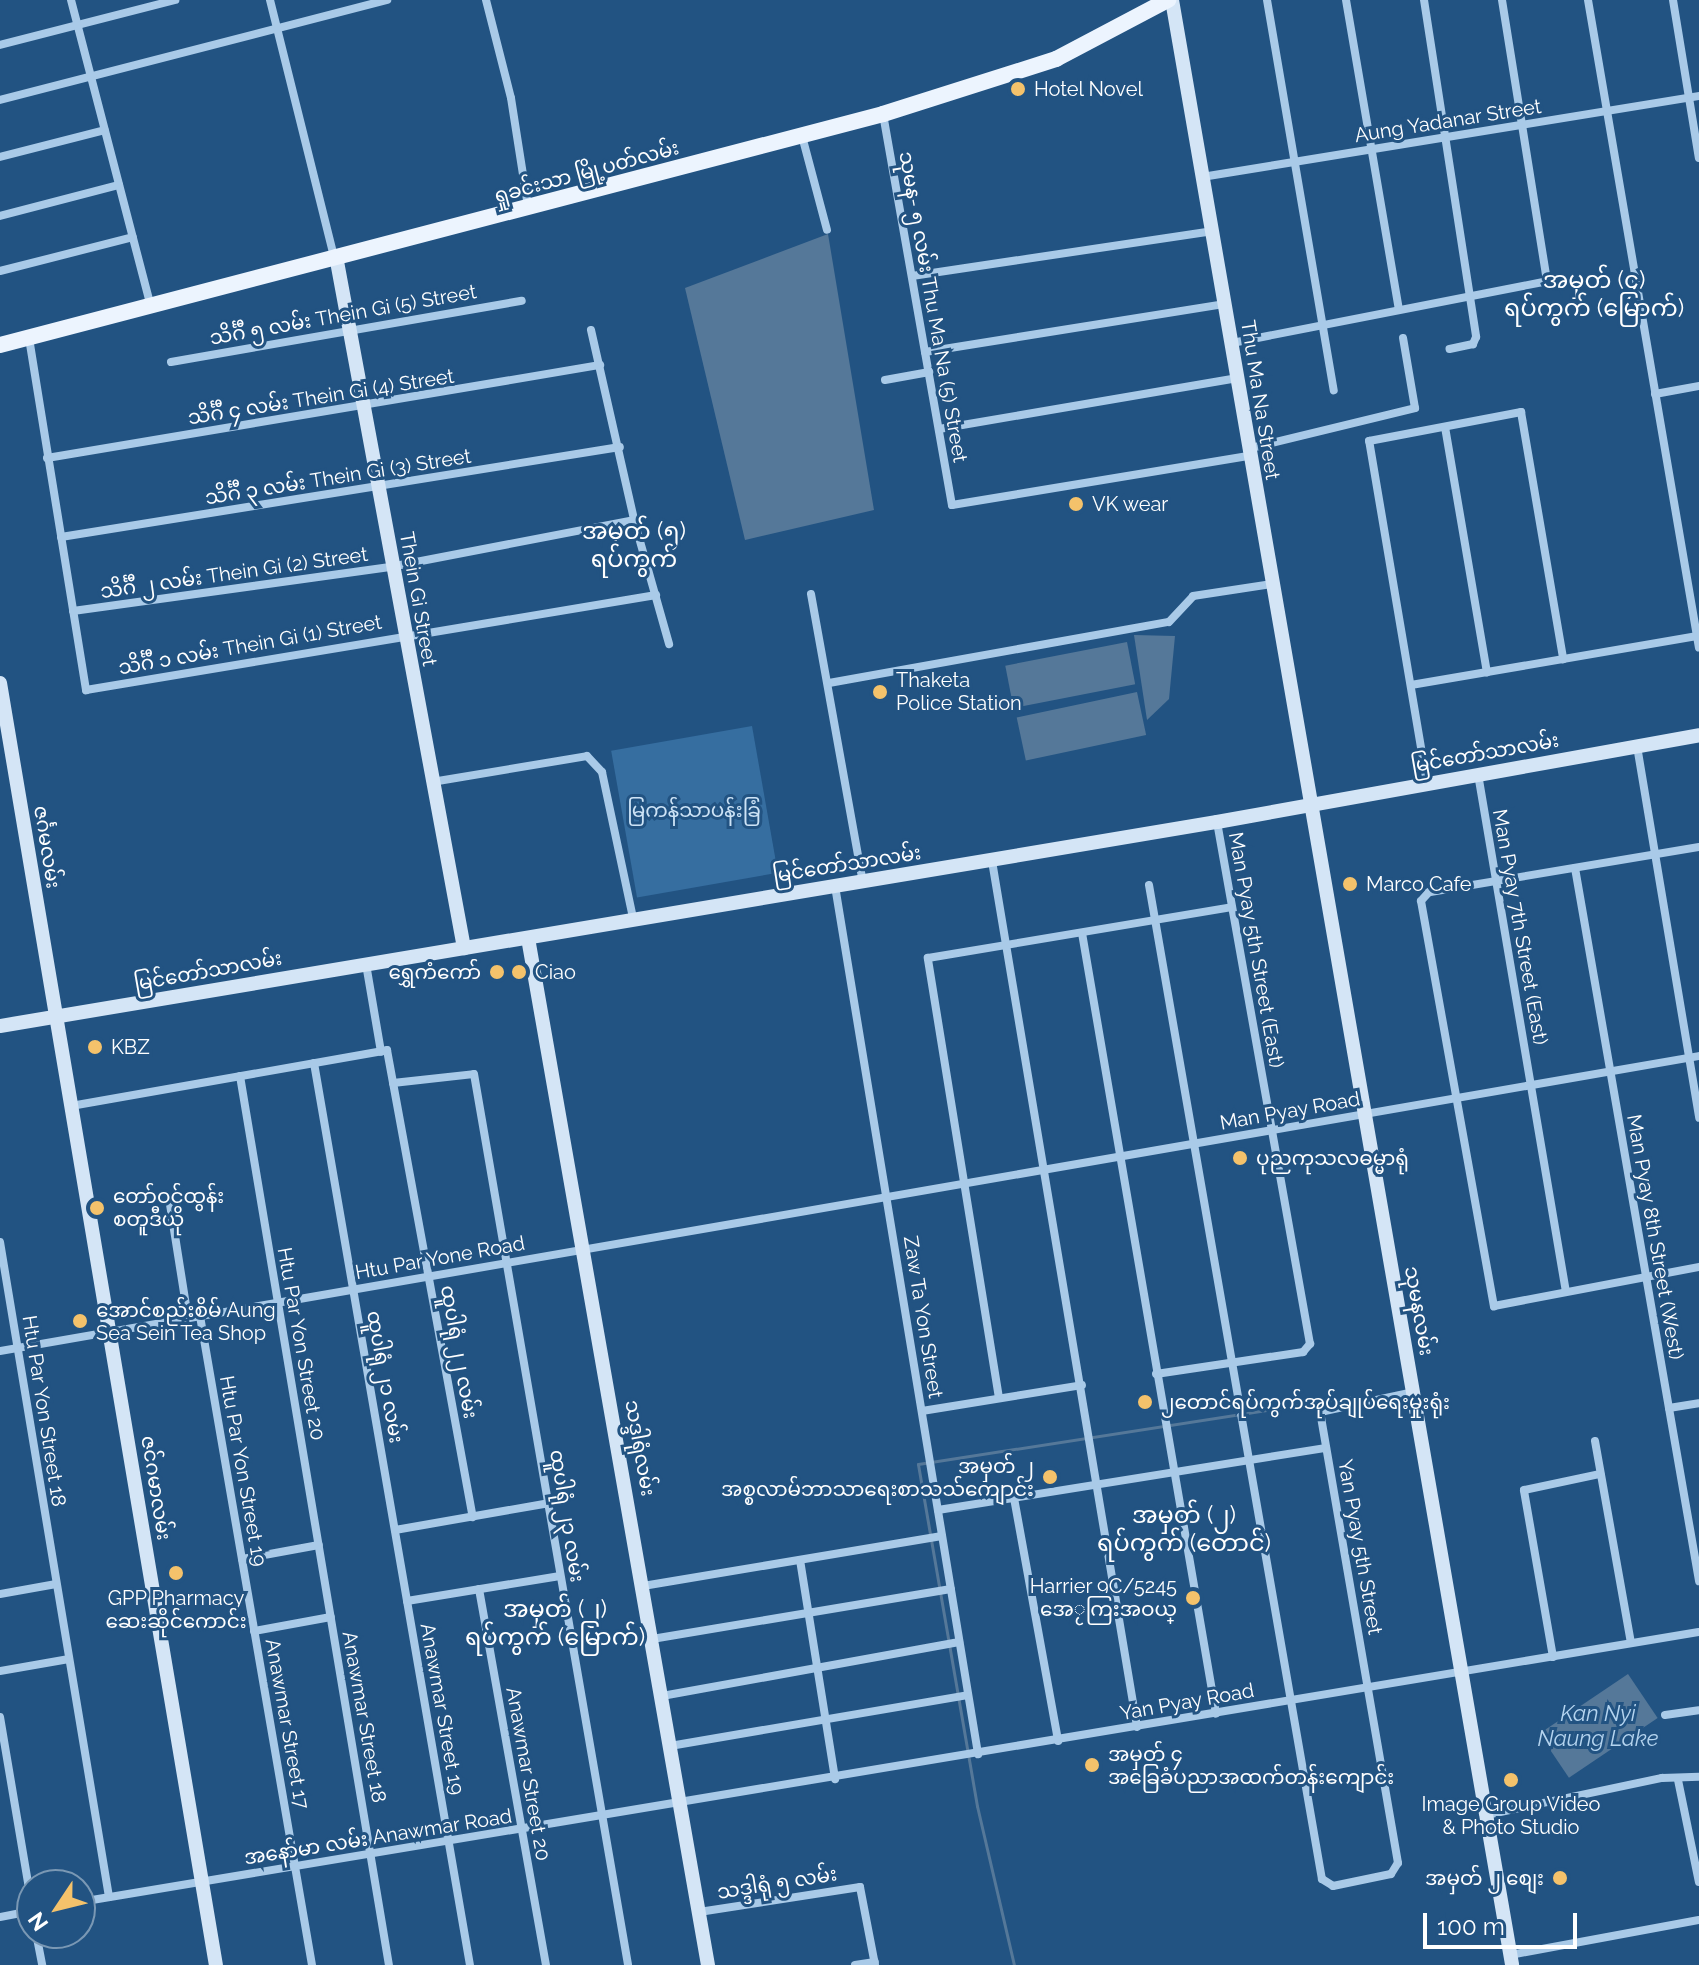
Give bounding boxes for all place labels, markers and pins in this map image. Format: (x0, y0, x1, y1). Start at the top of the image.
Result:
place label: Hotel Novel (1034, 77, 1143, 101)
marker: Hotel Novel (1009, 80, 1027, 98)
place label: VK wear (1092, 492, 1169, 516)
marker: VK wear (1067, 495, 1085, 513)
place label: Thaketa Police Station (896, 668, 1022, 715)
marker: Thaketa Police Station (871, 683, 889, 701)
place label: Marco Cafe (1366, 872, 1471, 896)
marker: Marco Cafe (1341, 875, 1359, 893)
place label: ရွှေကံကော် (388, 960, 481, 984)
place label: Ciao (535, 960, 576, 984)
marker: ရွှေကံကော် (488, 963, 506, 981)
marker: Ciao (510, 963, 528, 981)
place label: KBZ (111, 1035, 150, 1059)
marker: KBZ (86, 1038, 104, 1056)
place label: ပုညကုသလဓမ္မာရုံ (1256, 1146, 1409, 1170)
marker: ပုညကုသလဓမ္မာရုံ (1231, 1149, 1249, 1167)
place label: တော်ဝင်ထွန်း စတူဒီယို (113, 1184, 224, 1231)
marker: တော်ဝင်ထွန်း စတူဒီယို (88, 1199, 106, 1217)
place label: အောင်စည်းစိမ် Aung Sea Sein Tea Shop (96, 1298, 276, 1345)
marker: အောင်စည်းစိမ် Aung Sea Sein Tea Shop (71, 1312, 89, 1330)
place label: ၂တောင်ရပ်ကွက်အုပ်ချုပ်ရေးမှုးရုံး (1161, 1390, 1450, 1414)
marker: ၂တောင်ရပ်ကွက်အုပ်ချုပ်ရေးမှုးရုံး (1136, 1393, 1154, 1411)
place label: အမှတ် ၂ အစ္စလာမ်ဘာသာရေးစာသသ်ကျောင်း (721, 1454, 1034, 1501)
marker: အမှတ် ၂ အစ္စလာမ်ဘာသာရေးစာသသ်ကျောင်း (1041, 1468, 1059, 1486)
marker: GPP Pharmacy ဆေးဆိုင်ကောင်း (167, 1564, 185, 1582)
place label: Harrier 9C/5245 အေႂကြးအဝယ္ (1029, 1574, 1177, 1621)
place label: GPP Pharmacy ဆေးဆိုင်ကောင်း (105, 1586, 247, 1633)
marker: Harrier 9C/5245 အေႂကြးအဝယ္ (1184, 1589, 1202, 1607)
place label: အမှတ် ၄ အခြေခံပညာအထက်တန်းကျောင်း (1108, 1742, 1394, 1789)
marker: အမှတ် ၄ အခြေခံပညာအထက်တန်းကျောင်း (1083, 1756, 1101, 1774)
marker: Image Group Video & Photo Studio (1502, 1771, 1520, 1789)
place label: Image Group Video & Photo Studio (1421, 1792, 1601, 1839)
place label: အမှတ် ၂ စျေး (1425, 1866, 1544, 1890)
marker: အမှတ် ၂ စျေး (1551, 1869, 1569, 1887)

